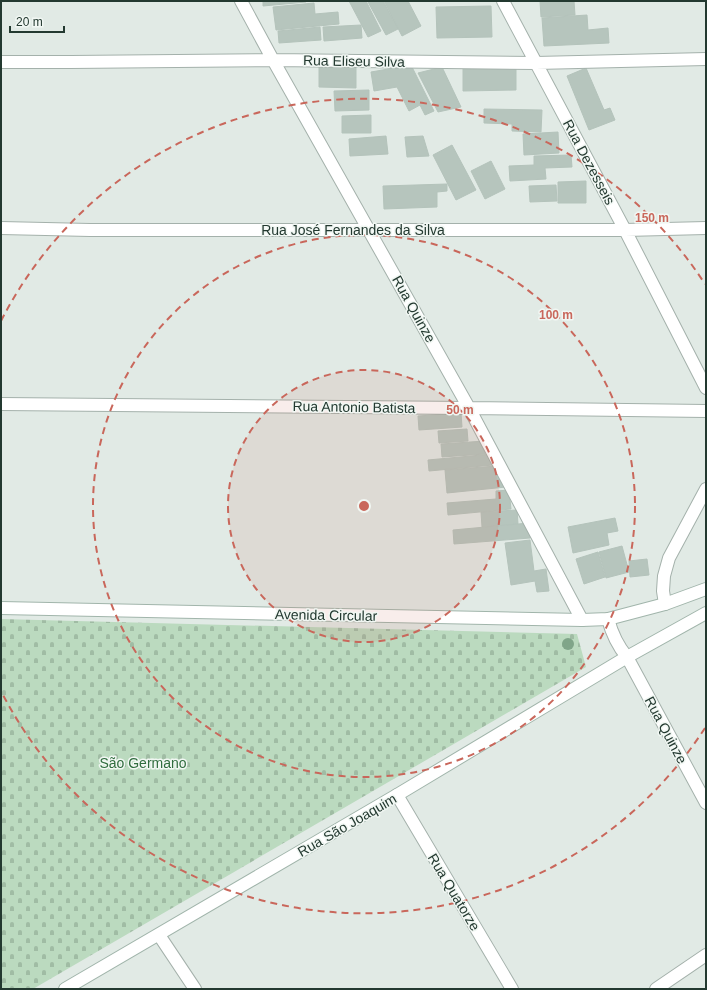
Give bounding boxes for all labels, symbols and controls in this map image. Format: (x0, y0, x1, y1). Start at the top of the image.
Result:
scale bar (10, 8, 64, 34)
text: 20 m (16, 15, 43, 29)
street label: Rua Eliseu Silva (303, 52, 405, 70)
street label: Rua Dezesseis (560, 117, 618, 207)
text: 150 m (635, 211, 669, 225)
street label: Rua José Fernandes da Silva (261, 222, 445, 238)
street label: Rua Quinze (389, 273, 439, 345)
text: 100 m (539, 308, 573, 322)
street label: Rua Antonio Batista (292, 398, 416, 416)
text: 50 m (446, 403, 474, 417)
centre of rings (357, 499, 371, 513)
street label: Avenida Circular (275, 606, 378, 624)
street label: Rua Quinze (642, 694, 691, 767)
park label: São Germano (99, 755, 187, 771)
street label: Rua São Joaquim (295, 790, 399, 860)
street label: Rua Quatorze (425, 851, 483, 934)

